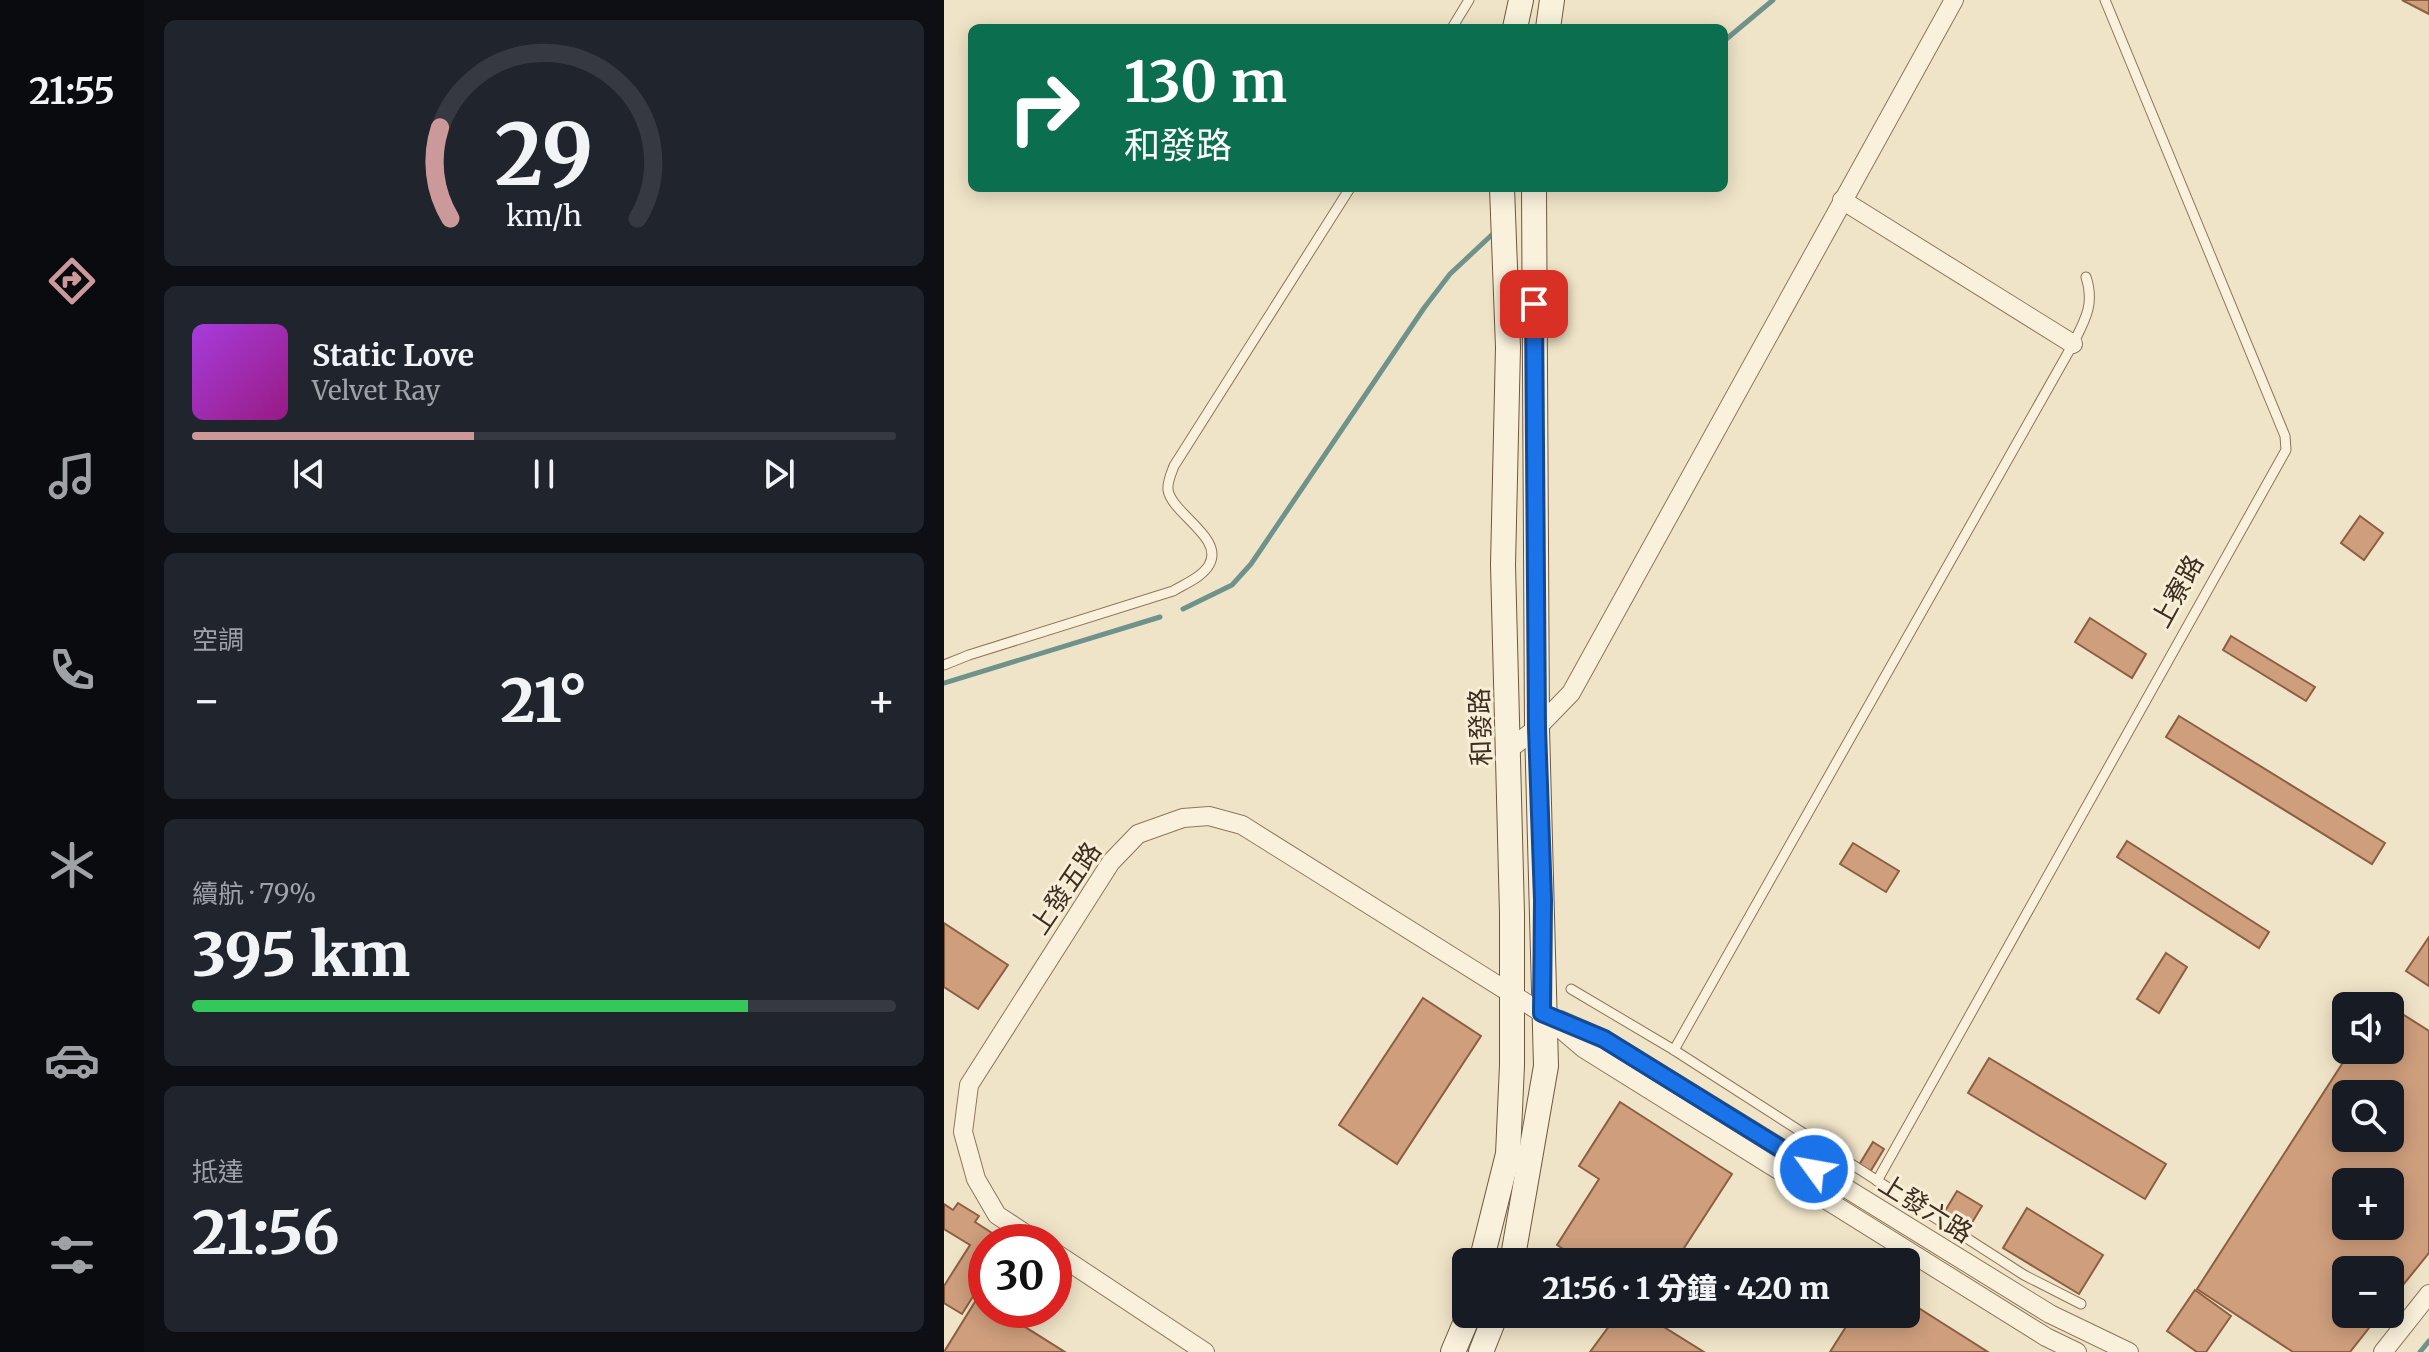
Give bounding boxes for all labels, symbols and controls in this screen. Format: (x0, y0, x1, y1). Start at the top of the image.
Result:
text: 130 m (1124, 47, 1287, 117)
icon: right (992, 56, 1096, 160)
text: 21:55 (29, 69, 115, 114)
text: 29 (495, 103, 593, 208)
text: 和發路 (1124, 123, 1232, 168)
text: km/h (506, 198, 582, 234)
icon: directions (44, 253, 100, 309)
pin (1500, 270, 1568, 338)
icon: arrive (1512, 282, 1556, 326)
text: Static Love (312, 336, 474, 374)
text: Velvet Ray (312, 374, 440, 407)
icon: music (44, 448, 100, 504)
icon: previous (287, 452, 331, 496)
icon: pause (522, 452, 566, 496)
icon: next (757, 452, 801, 496)
street label: 上寮路 (2144, 549, 2210, 633)
text: 空調 (192, 623, 244, 656)
icon: phone (44, 642, 100, 698)
text: 21° (500, 663, 588, 738)
text: − (192, 673, 221, 728)
text: + (867, 673, 896, 728)
street label: 和發路 (1462, 687, 1498, 767)
street label: 上發五路 (1022, 836, 1108, 940)
icon: climate (44, 837, 100, 893)
text: 續航 · 79% (192, 877, 316, 910)
text: 395 km (192, 917, 410, 992)
map controls (2332, 992, 2404, 1328)
button: sound (2332, 992, 2404, 1064)
icon: car (44, 1032, 100, 1088)
button: search (2332, 1080, 2404, 1152)
position arrow (1772, 1127, 1856, 1211)
text: 抵達 (192, 1155, 244, 1188)
street label: 上發六路 (1873, 1166, 1979, 1250)
button: + (2332, 1168, 2404, 1240)
text: 21:56 (192, 1195, 340, 1270)
speed limit sign: 30 (968, 1224, 1072, 1328)
icon: filters (44, 1227, 100, 1283)
button: − (2332, 1256, 2404, 1328)
text: 21:56 · 1 分鐘 · 420 m (1542, 1269, 1830, 1307)

